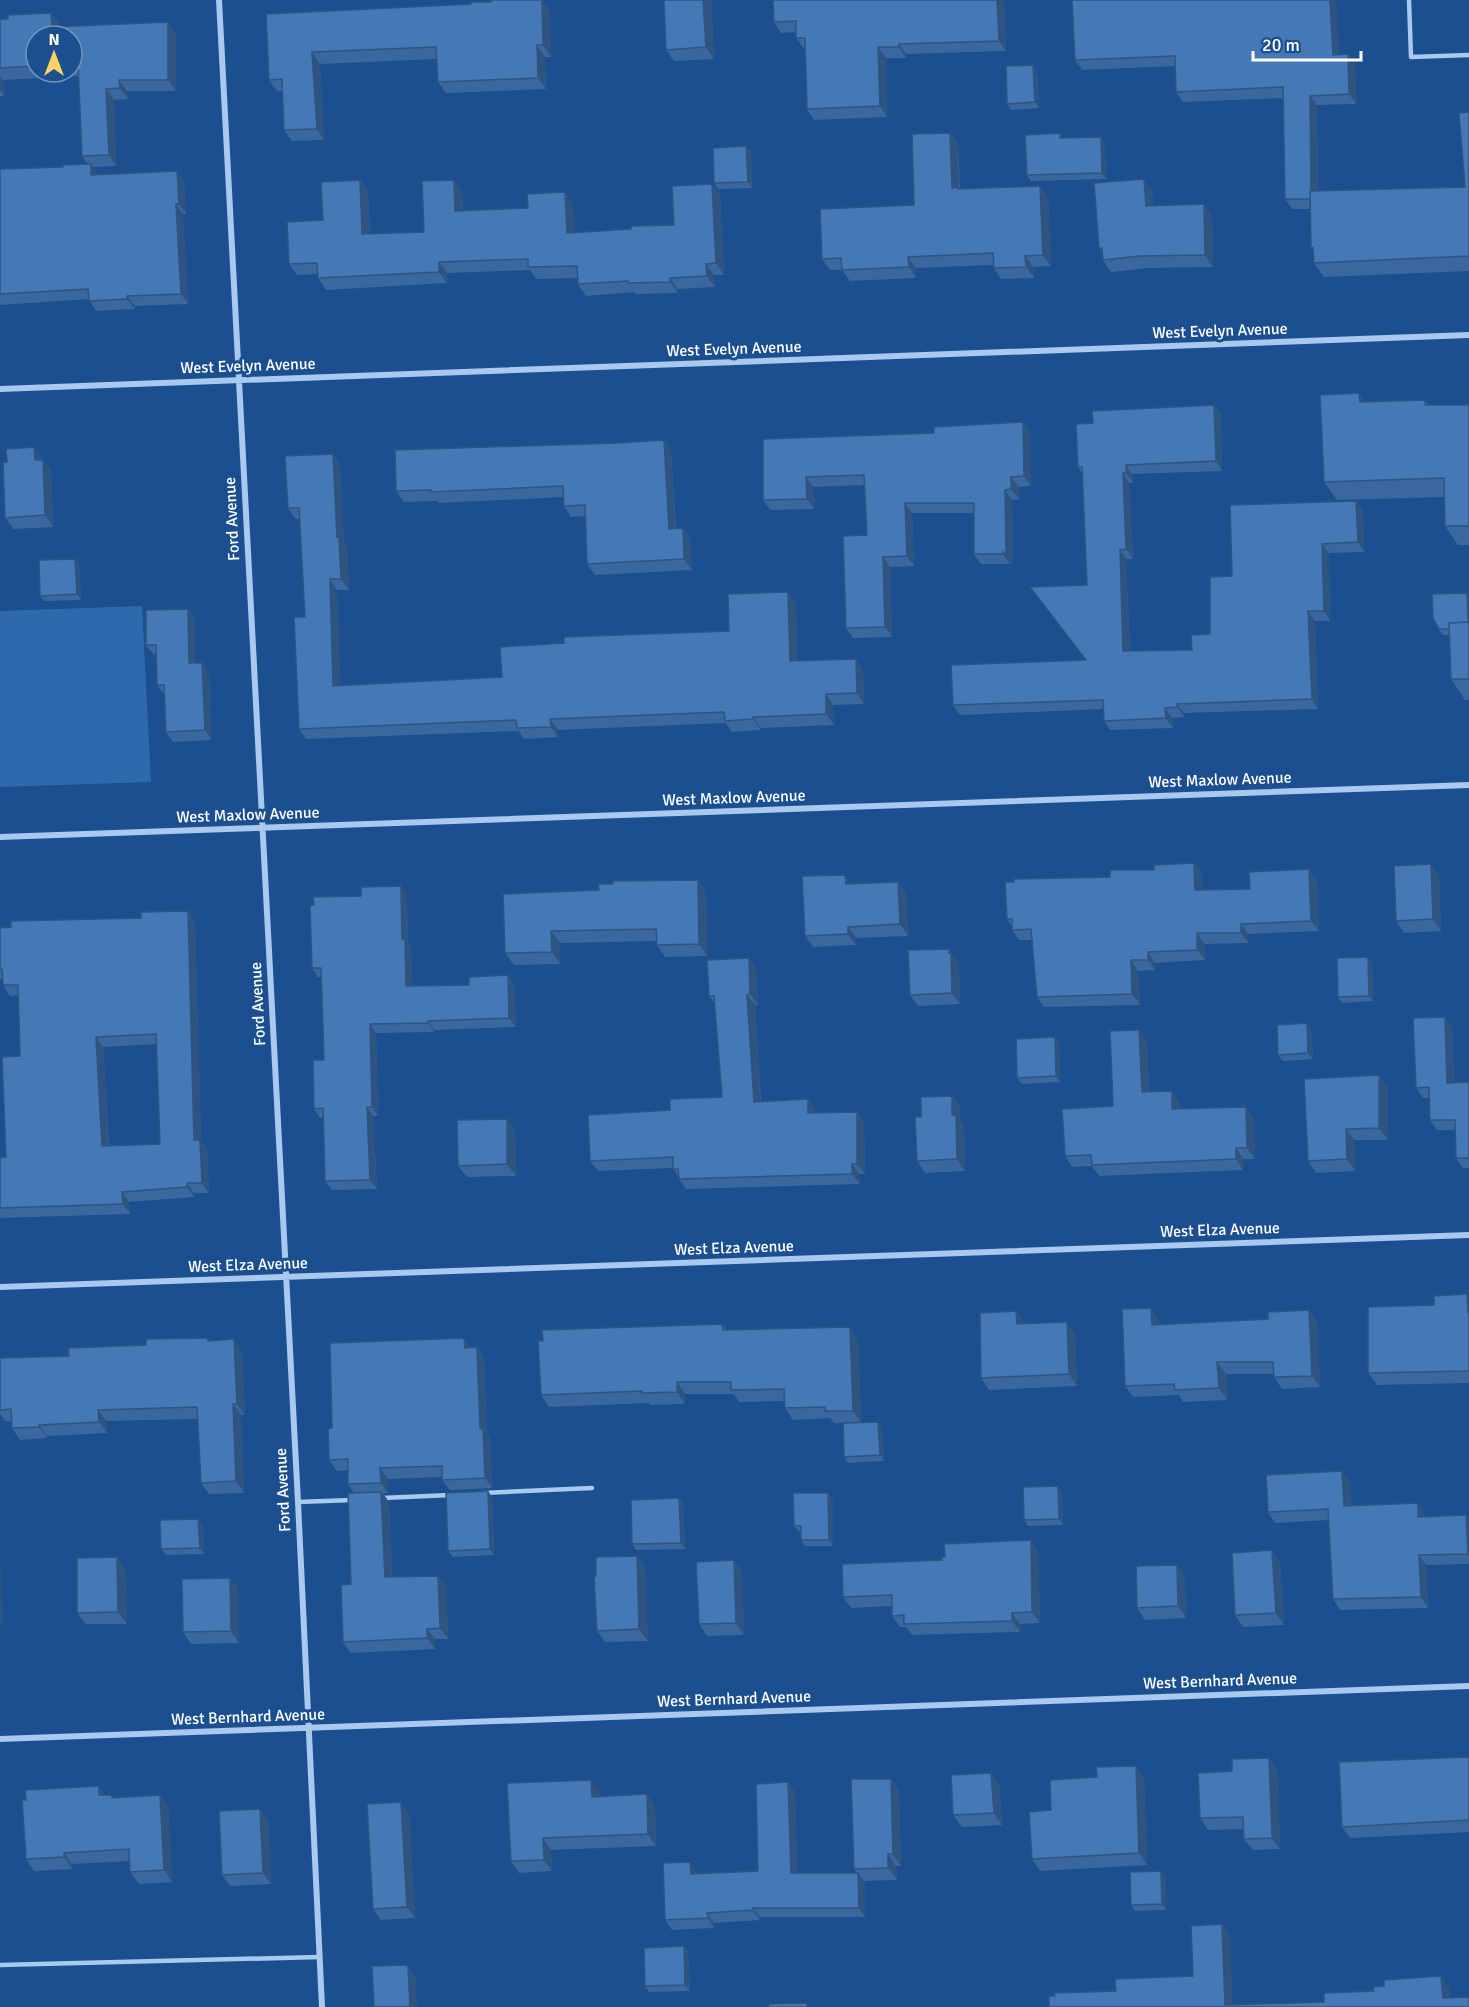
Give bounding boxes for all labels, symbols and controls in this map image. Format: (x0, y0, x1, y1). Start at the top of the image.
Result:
north arrow (24, 24, 84, 84)
scale bar (1253, 24, 1361, 62)
text: N (48, 30, 60, 50)
text: 20 m (1262, 34, 1300, 56)
street label: West Evelyn Avenue (1152, 319, 1288, 343)
street label: West Evelyn Avenue (666, 337, 802, 361)
street label: West Evelyn Avenue (180, 354, 316, 378)
street label: Ford Avenue (220, 477, 244, 561)
street label: West Maxlow Avenue (1148, 768, 1292, 792)
street label: West Maxlow Avenue (662, 786, 806, 810)
street label: West Maxlow Avenue (176, 803, 320, 827)
street label: Ford Avenue (246, 962, 270, 1046)
street label: West Elza Avenue (1160, 1218, 1280, 1242)
street label: West Elza Avenue (674, 1236, 794, 1260)
street label: West Elza Avenue (188, 1253, 308, 1277)
street label: Ford Avenue (271, 1448, 295, 1532)
street label: West Bernhard Avenue (1143, 1668, 1297, 1694)
street label: West Bernhard Avenue (657, 1686, 811, 1712)
street label: West Bernhard Avenue (171, 1704, 325, 1730)

